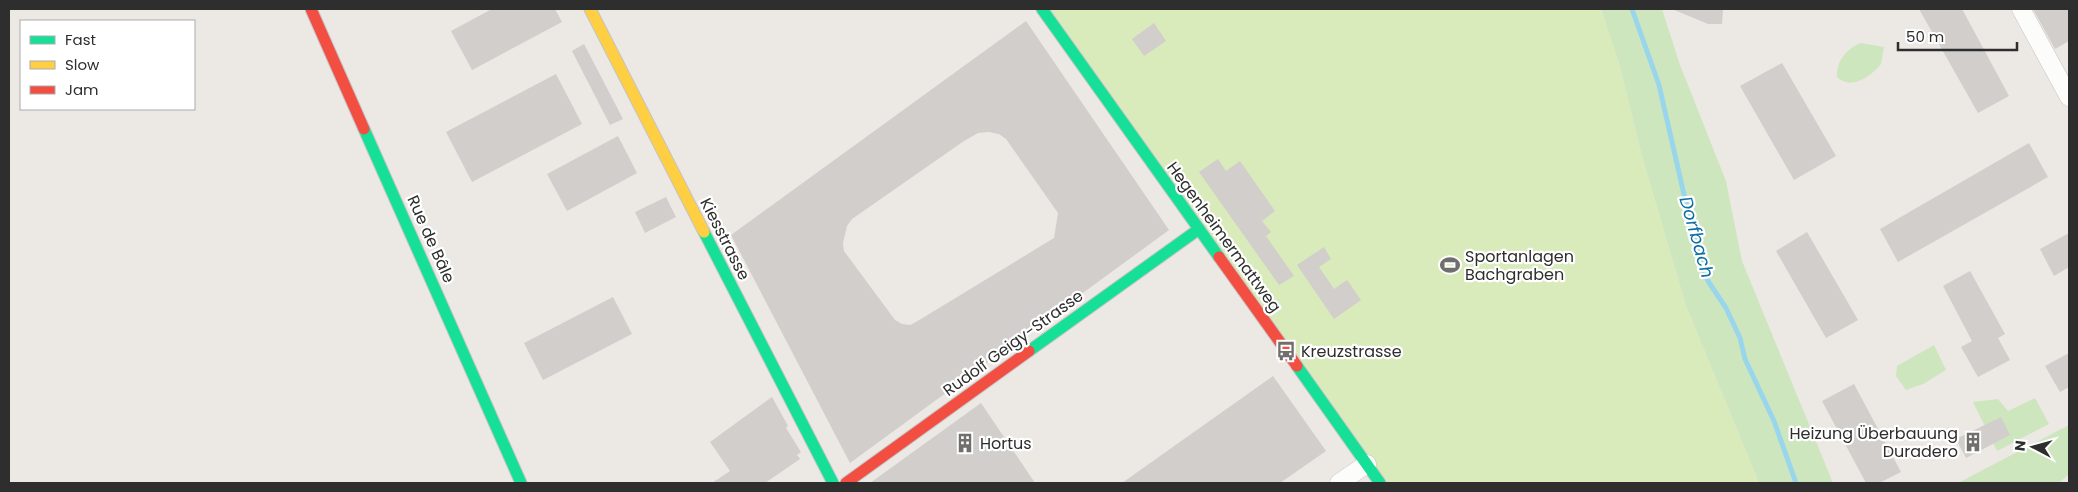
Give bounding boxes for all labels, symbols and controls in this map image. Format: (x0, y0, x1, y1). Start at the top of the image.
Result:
legend (20, 20, 195, 110)
scale bar (1898, 20, 2017, 52)
text: 50 m (1906, 26, 1944, 47)
text: Fast (65, 29, 96, 50)
text: Slow (65, 54, 100, 75)
text: Jam (65, 79, 99, 100)
street label: Hegenheimermattweg (1161, 157, 1287, 317)
street label: Rue de Bâle (401, 192, 461, 287)
water label: Dorfbach (1673, 193, 1721, 281)
street label: Kiesstrasse (694, 194, 756, 284)
place label: Sportanlagen Bachgraben (1465, 245, 1574, 286)
sports icon: Sportanlagen Bachgraben (1439, 254, 1461, 276)
street label: Rudolf Geigy-Strasse (938, 284, 1088, 402)
bus stop icon: Kreuzstrasse (1275, 340, 1297, 362)
place label: Kreuzstrasse (1301, 340, 1402, 363)
place label: Heizung Überbauung Duradero (1790, 422, 1958, 463)
north arrow (2008, 422, 2058, 472)
building icon: Heizung Überbauung Duradero (1962, 431, 1984, 453)
building icon: Hortus (954, 432, 976, 454)
place label: Hortus (980, 432, 1032, 455)
text: N (2010, 439, 2031, 452)

